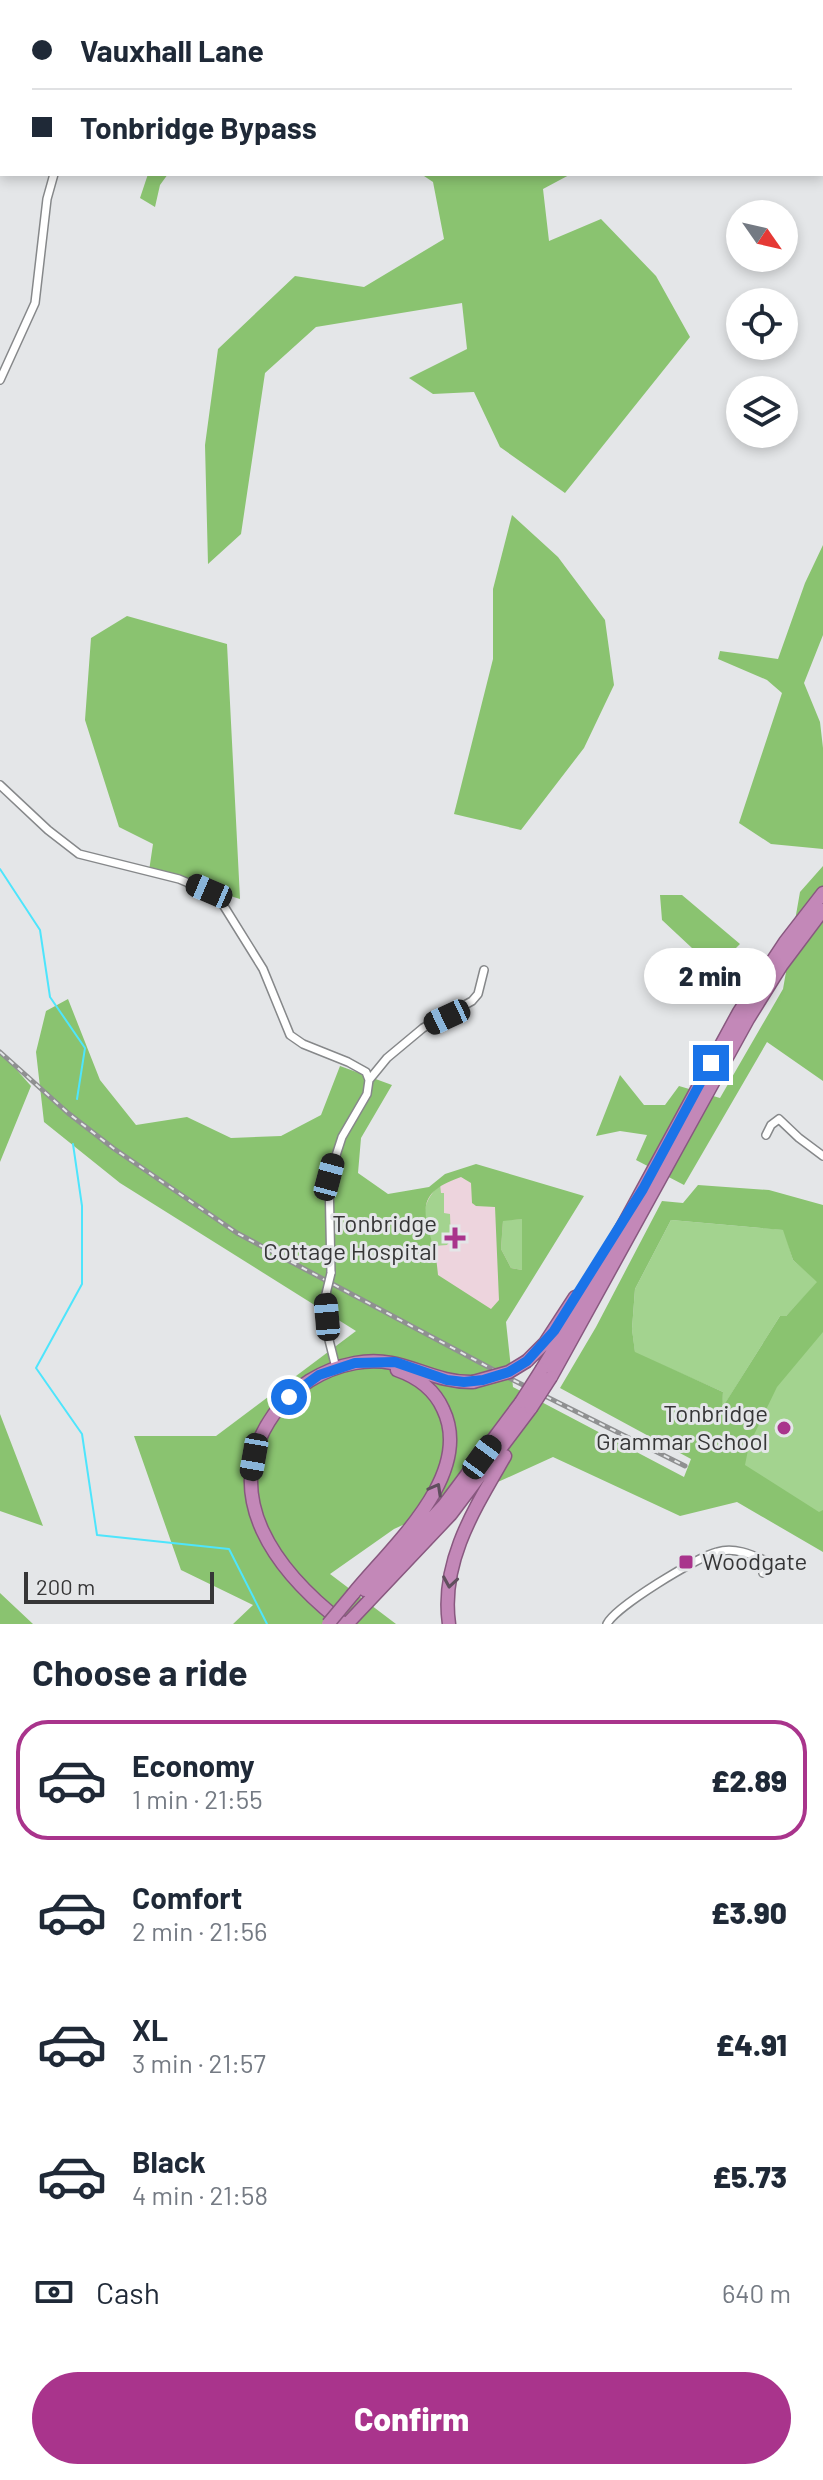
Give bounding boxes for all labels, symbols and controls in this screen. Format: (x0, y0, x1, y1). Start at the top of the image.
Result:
text: Vauxhall Lane (80, 32, 264, 68)
text: Tonbridge Bypass (80, 109, 317, 145)
north arrow (726, 200, 798, 272)
map controls (726, 200, 798, 448)
button: locate (726, 288, 798, 360)
button: layers (726, 376, 798, 448)
car (182, 871, 236, 911)
callout: 2 min (645, 947, 777, 1003)
text: 2 min (679, 960, 741, 991)
car (420, 996, 474, 1038)
route end (693, 1045, 729, 1081)
car (311, 1151, 347, 1203)
place label: Tonbridge Cottage Hospital (263, 1208, 437, 1265)
marker: Tonbridge Cottage Hospital (444, 1227, 466, 1249)
car (313, 1292, 341, 1342)
route start (271, 1379, 307, 1415)
place label: Tonbridge Grammar School (596, 1398, 768, 1455)
marker: Tonbridge Grammar School (775, 1419, 793, 1437)
car (238, 1431, 270, 1483)
car (458, 1431, 506, 1483)
one-way arrow (426, 1483, 442, 1498)
place label: Woodgate (702, 1546, 807, 1575)
marker: Woodgate (677, 1553, 695, 1571)
scale bar (24, 1568, 214, 1604)
text: 200 m (36, 1573, 95, 1599)
one-way arrow (442, 1575, 459, 1589)
text: Choose a ride (32, 1650, 248, 1693)
icon: car (36, 1744, 108, 1816)
text: Economy (132, 1747, 255, 1783)
text: £2.89 (711, 1762, 787, 1798)
text: 1 min · 21:55 (132, 1783, 263, 1814)
icon: car (36, 1876, 108, 1948)
text: Comfort (132, 1879, 242, 1915)
text: £3.90 (711, 1894, 787, 1930)
text: 2 min · 21:56 (132, 1915, 267, 1946)
icon: car (36, 2008, 108, 2080)
text: XL (132, 2011, 168, 2047)
text: £4.91 (716, 2026, 787, 2062)
text: 3 min · 21:57 (132, 2047, 266, 2078)
icon: car (36, 2140, 108, 2212)
text: Black (132, 2143, 206, 2179)
text: £5.73 (713, 2158, 787, 2194)
text: 4 min · 21:58 (132, 2179, 268, 2210)
icon: cash (32, 2270, 76, 2314)
text: Cash (96, 2274, 160, 2310)
text: 640 m (722, 2277, 791, 2308)
button: Confirm (32, 2372, 791, 2464)

